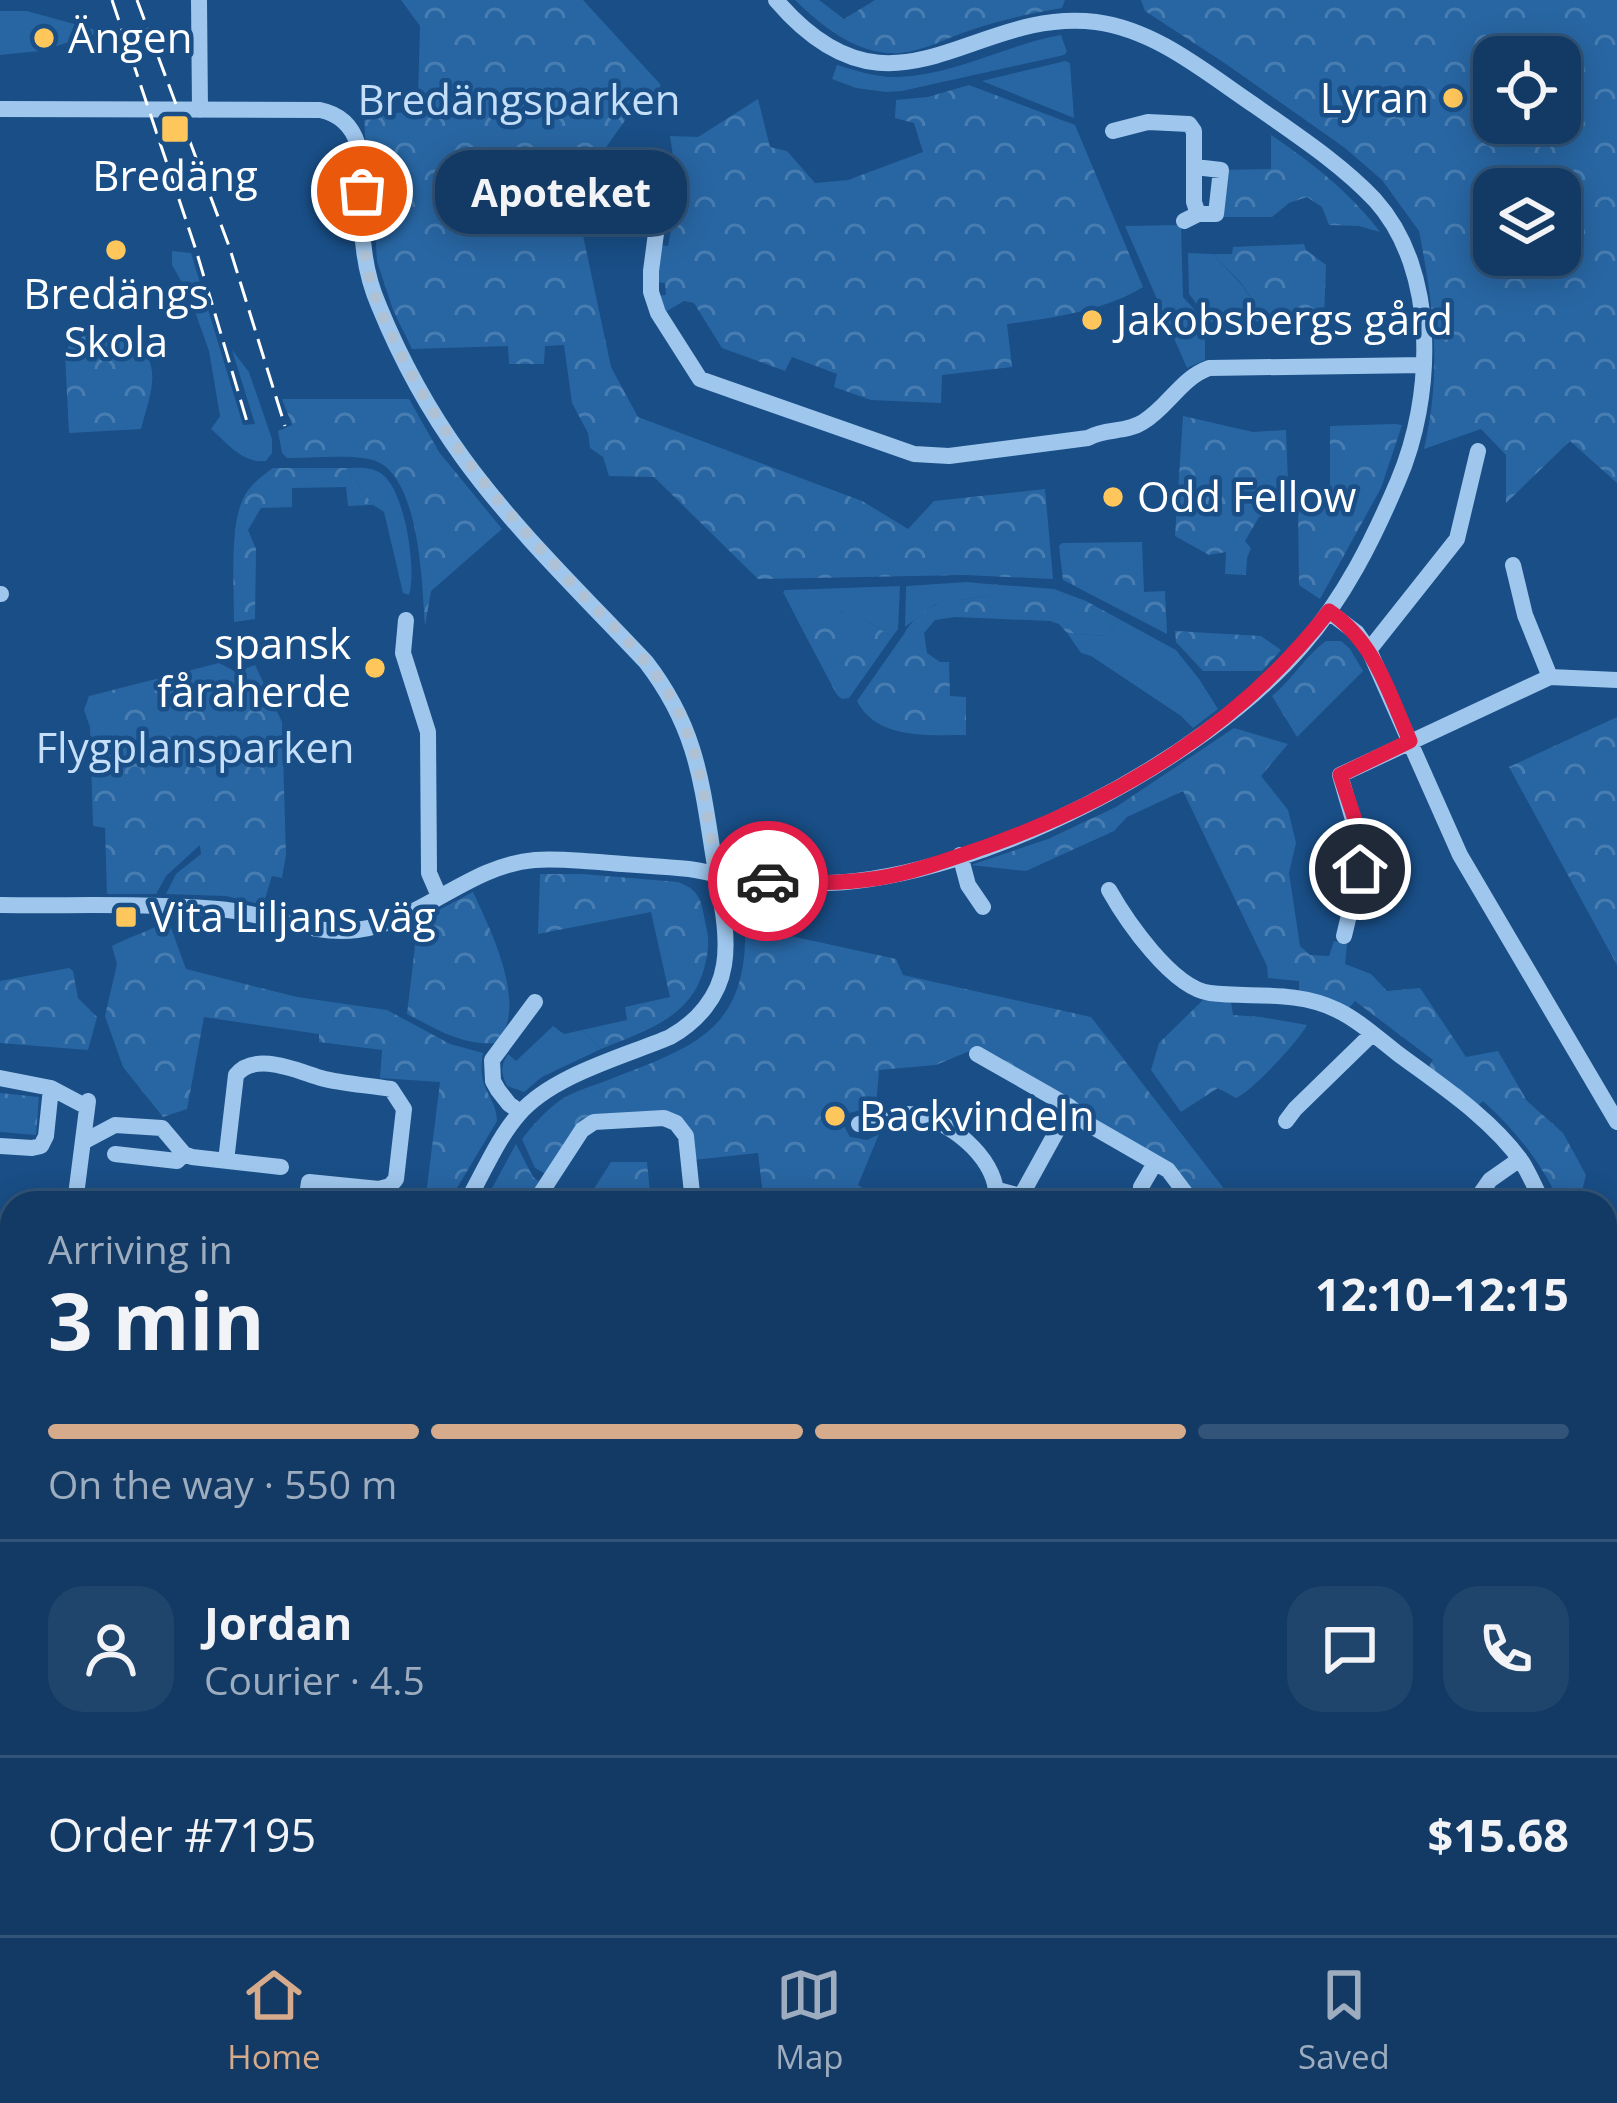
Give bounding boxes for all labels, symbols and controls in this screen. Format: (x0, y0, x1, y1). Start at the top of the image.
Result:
place label: Ängen (68, 8, 192, 65)
marker: Ängen (31, 25, 57, 51)
map controls (1473, 36, 1581, 276)
button: locate (1473, 36, 1581, 144)
place label: Lyran (1320, 68, 1429, 125)
park label: Bredängsparken (357, 70, 681, 127)
marker: Lyran (1440, 85, 1466, 111)
marker: Bredäng (159, 113, 191, 145)
pin (311, 140, 413, 242)
place label: Bredäng (92, 146, 258, 203)
callout: Apoteket (434, 149, 686, 233)
icon: bag (329, 158, 395, 224)
text: Apoteket (471, 165, 651, 218)
button: layers (1473, 168, 1581, 276)
marker: Bredängs Skola (103, 237, 129, 263)
place label: Bredängs Skola (23, 264, 209, 369)
place label: Jakobsbergs gård (1112, 290, 1453, 347)
marker: Jakobsbergs gård (1079, 307, 1105, 333)
place label: Odd Fellow (1137, 467, 1357, 524)
marker: Odd Fellow (1100, 484, 1126, 510)
place label: spansk fåraherde (157, 614, 351, 719)
marker: spansk fåraherde (362, 655, 388, 681)
park label: Flygplansparken (35, 718, 355, 775)
pin (1309, 818, 1411, 920)
courier (708, 821, 828, 941)
icon: home (1327, 836, 1393, 902)
icon: car (735, 848, 801, 914)
place label: Vita Liljans väg (150, 887, 436, 944)
marker: Vita Liljans väg (113, 904, 139, 930)
place label: Backvindeln (859, 1086, 1095, 1143)
marker: Backvindeln (822, 1103, 848, 1129)
text: Arriving in (48, 1222, 233, 1275)
text: 12:10–12:15 (1315, 1263, 1569, 1324)
text: 3 min (48, 1267, 265, 1373)
text: On the way · 550 m (48, 1457, 397, 1510)
button: person (48, 1586, 174, 1712)
button: chat (1287, 1586, 1413, 1712)
button: phone (1443, 1586, 1569, 1712)
text: Jordan (204, 1592, 352, 1653)
text: Courier · 4.5 (204, 1653, 425, 1706)
text: Order #7195 (48, 1804, 316, 1865)
text: $15.68 (1428, 1804, 1569, 1865)
tab: Home (227, 1962, 321, 2079)
tab: Map (775, 1962, 843, 2079)
tab: Saved (1298, 1962, 1390, 2079)

